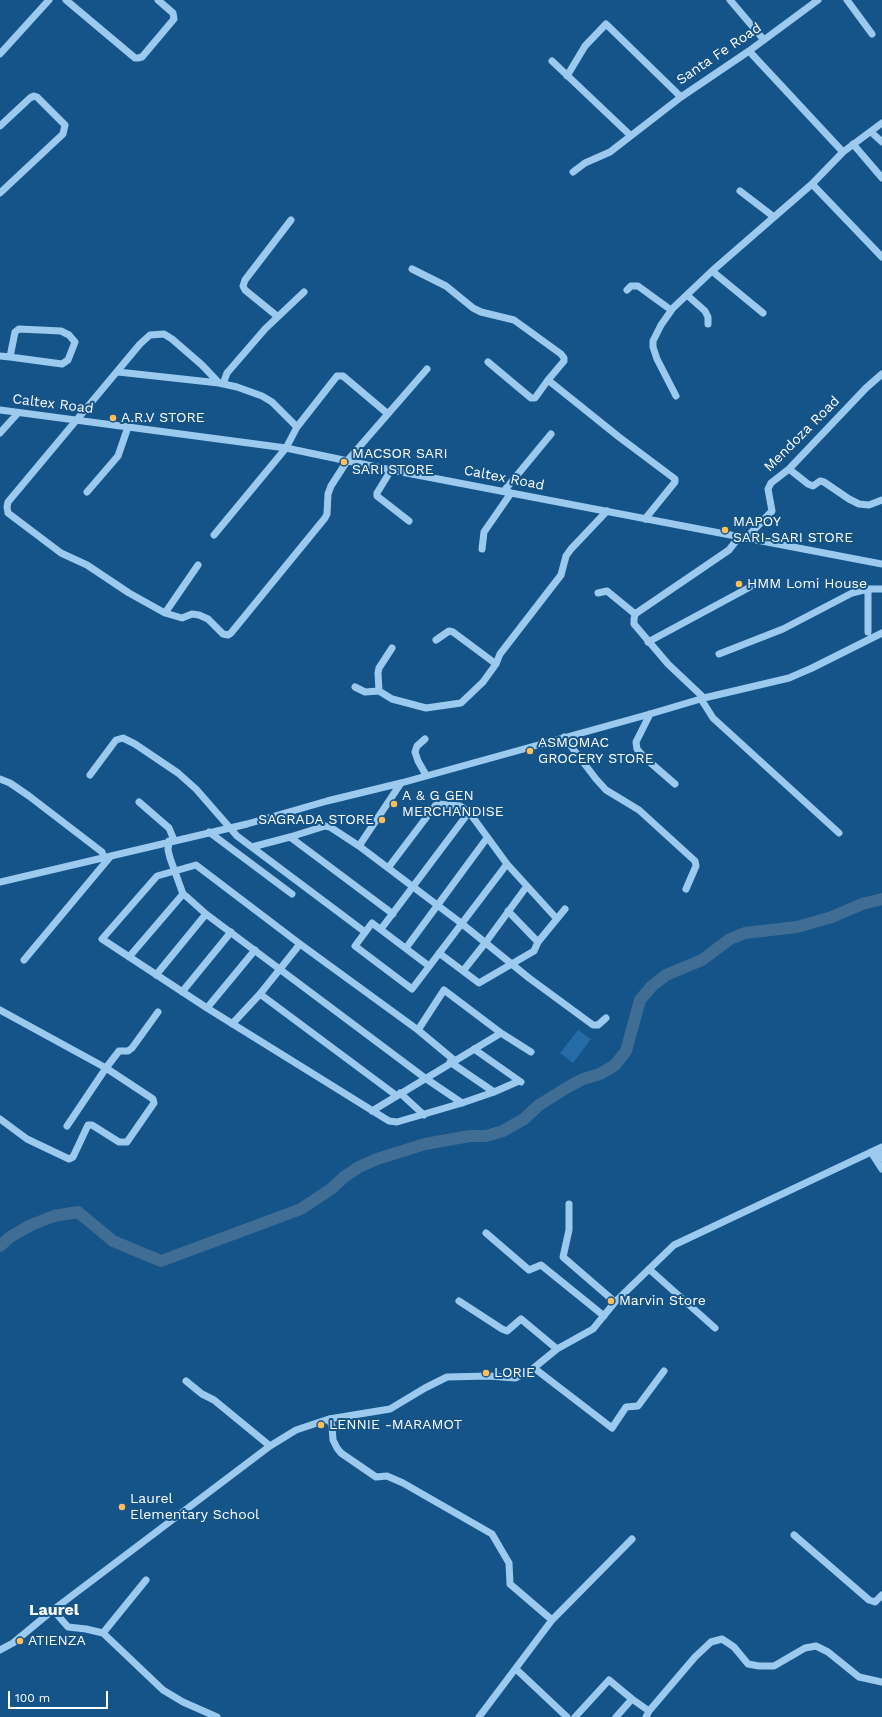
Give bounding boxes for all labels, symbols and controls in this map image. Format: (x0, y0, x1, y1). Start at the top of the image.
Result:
street label: Santa Fe Road (673, 19, 765, 89)
street label: Caltex Road (11, 391, 95, 417)
street label: Mendoza Road (761, 393, 843, 475)
place label: A.R.V STORE (121, 410, 205, 426)
marker: A.R.V STORE (108, 413, 118, 423)
place label: MACSOR SARI SARI STORE (352, 446, 448, 478)
marker: MACSOR SARI SARI STORE (339, 457, 349, 467)
street label: Caltex Road (462, 462, 546, 494)
place label: MAPOY SARI-SARI STORE (733, 514, 853, 546)
marker: MAPOY SARI-SARI STORE (720, 525, 730, 535)
place label: HMM Lomi House (747, 576, 867, 592)
marker: HMM Lomi House (734, 579, 744, 589)
place label: ASMOMAC GROCERY STORE (538, 735, 654, 768)
marker: ASMOMAC GROCERY STORE (525, 746, 535, 756)
place label: A & G GEN MERCHANDISE (402, 788, 504, 820)
marker: A & G GEN MERCHANDISE (389, 799, 399, 809)
place label: SAGRADA STORE (258, 812, 374, 828)
marker: SAGRADA STORE (377, 815, 387, 825)
place label: Marvin Store (619, 1293, 706, 1309)
marker: Marvin Store (606, 1296, 616, 1306)
place label: LORIE (494, 1365, 535, 1381)
marker: LORIE (481, 1368, 491, 1378)
place label: LENNIE -MARAMOT (329, 1417, 462, 1433)
marker: LENNIE -MARAMOT (316, 1420, 326, 1430)
place label: Laurel Elementary School (130, 1491, 259, 1524)
marker: Laurel Elementary School (117, 1502, 127, 1512)
district label: Laurel (29, 1600, 79, 1620)
place label: ATIENZA (28, 1633, 86, 1649)
marker: ATIENZA (15, 1636, 25, 1646)
scale bar (10, 1683, 110, 1709)
text: 100 m (15, 1691, 50, 1705)

